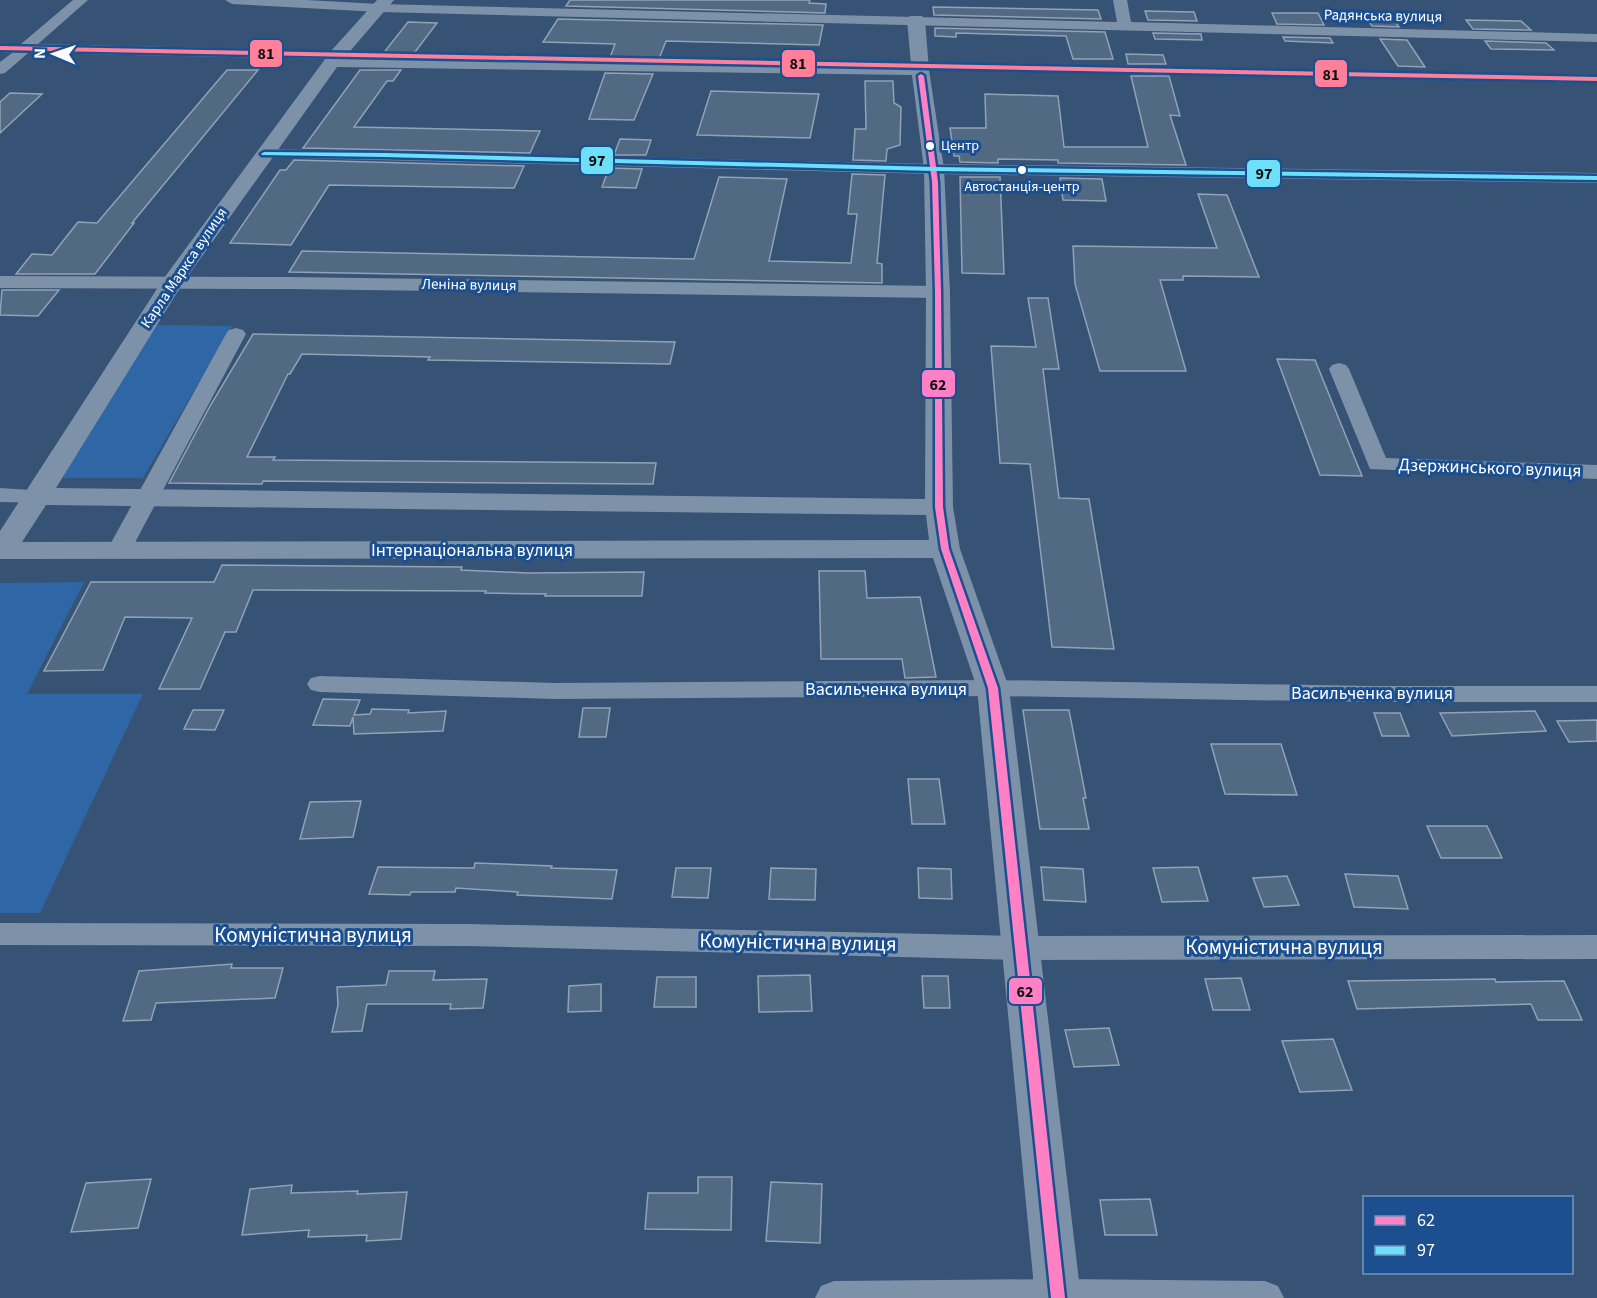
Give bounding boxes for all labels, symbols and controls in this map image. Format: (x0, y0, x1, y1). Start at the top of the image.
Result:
street label: Радянська вулиця (1324, 4, 1442, 28)
north arrow (24, 24, 84, 84)
line badge: 81 (249, 39, 283, 68)
text: 81 (258, 43, 274, 65)
text: N (29, 48, 51, 59)
line badge: 81 (781, 49, 816, 78)
text: 81 (790, 53, 806, 75)
line badge: 81 (1314, 59, 1348, 88)
text: 81 (1323, 64, 1339, 86)
place label: Центр (941, 136, 979, 156)
marker: Центр (924, 140, 936, 152)
line badge: 97 (580, 146, 614, 175)
text: 97 (589, 150, 605, 172)
line badge: 97 (1246, 159, 1281, 188)
text: 97 (1256, 163, 1272, 185)
marker: Автостанція-центр (1016, 164, 1028, 176)
place label: Автостанція-центр (964, 177, 1080, 197)
street label: Карла Маркса вулиця (136, 204, 232, 332)
street label: Леніна вулиця (421, 274, 517, 296)
line badge: 62 (921, 369, 956, 398)
text: 62 (930, 374, 946, 396)
street label: Дзержинського вулиця (1398, 452, 1582, 484)
street label: Інтернаціональна вулиця (371, 538, 573, 563)
street label: Васильченка вулиця (805, 677, 967, 702)
street label: Васильченка вулиця (1291, 681, 1453, 706)
street label: Комуністична вулиця (214, 920, 412, 950)
street label: Комуністична вулиця (699, 925, 897, 959)
street label: Комуністична вулиця (1185, 932, 1383, 962)
line badge: 62 (1008, 977, 1043, 1005)
text: 62 (1017, 981, 1033, 1003)
legend (1363, 1196, 1573, 1274)
text: 62 (1417, 1208, 1435, 1233)
text: 97 (1417, 1238, 1435, 1263)

